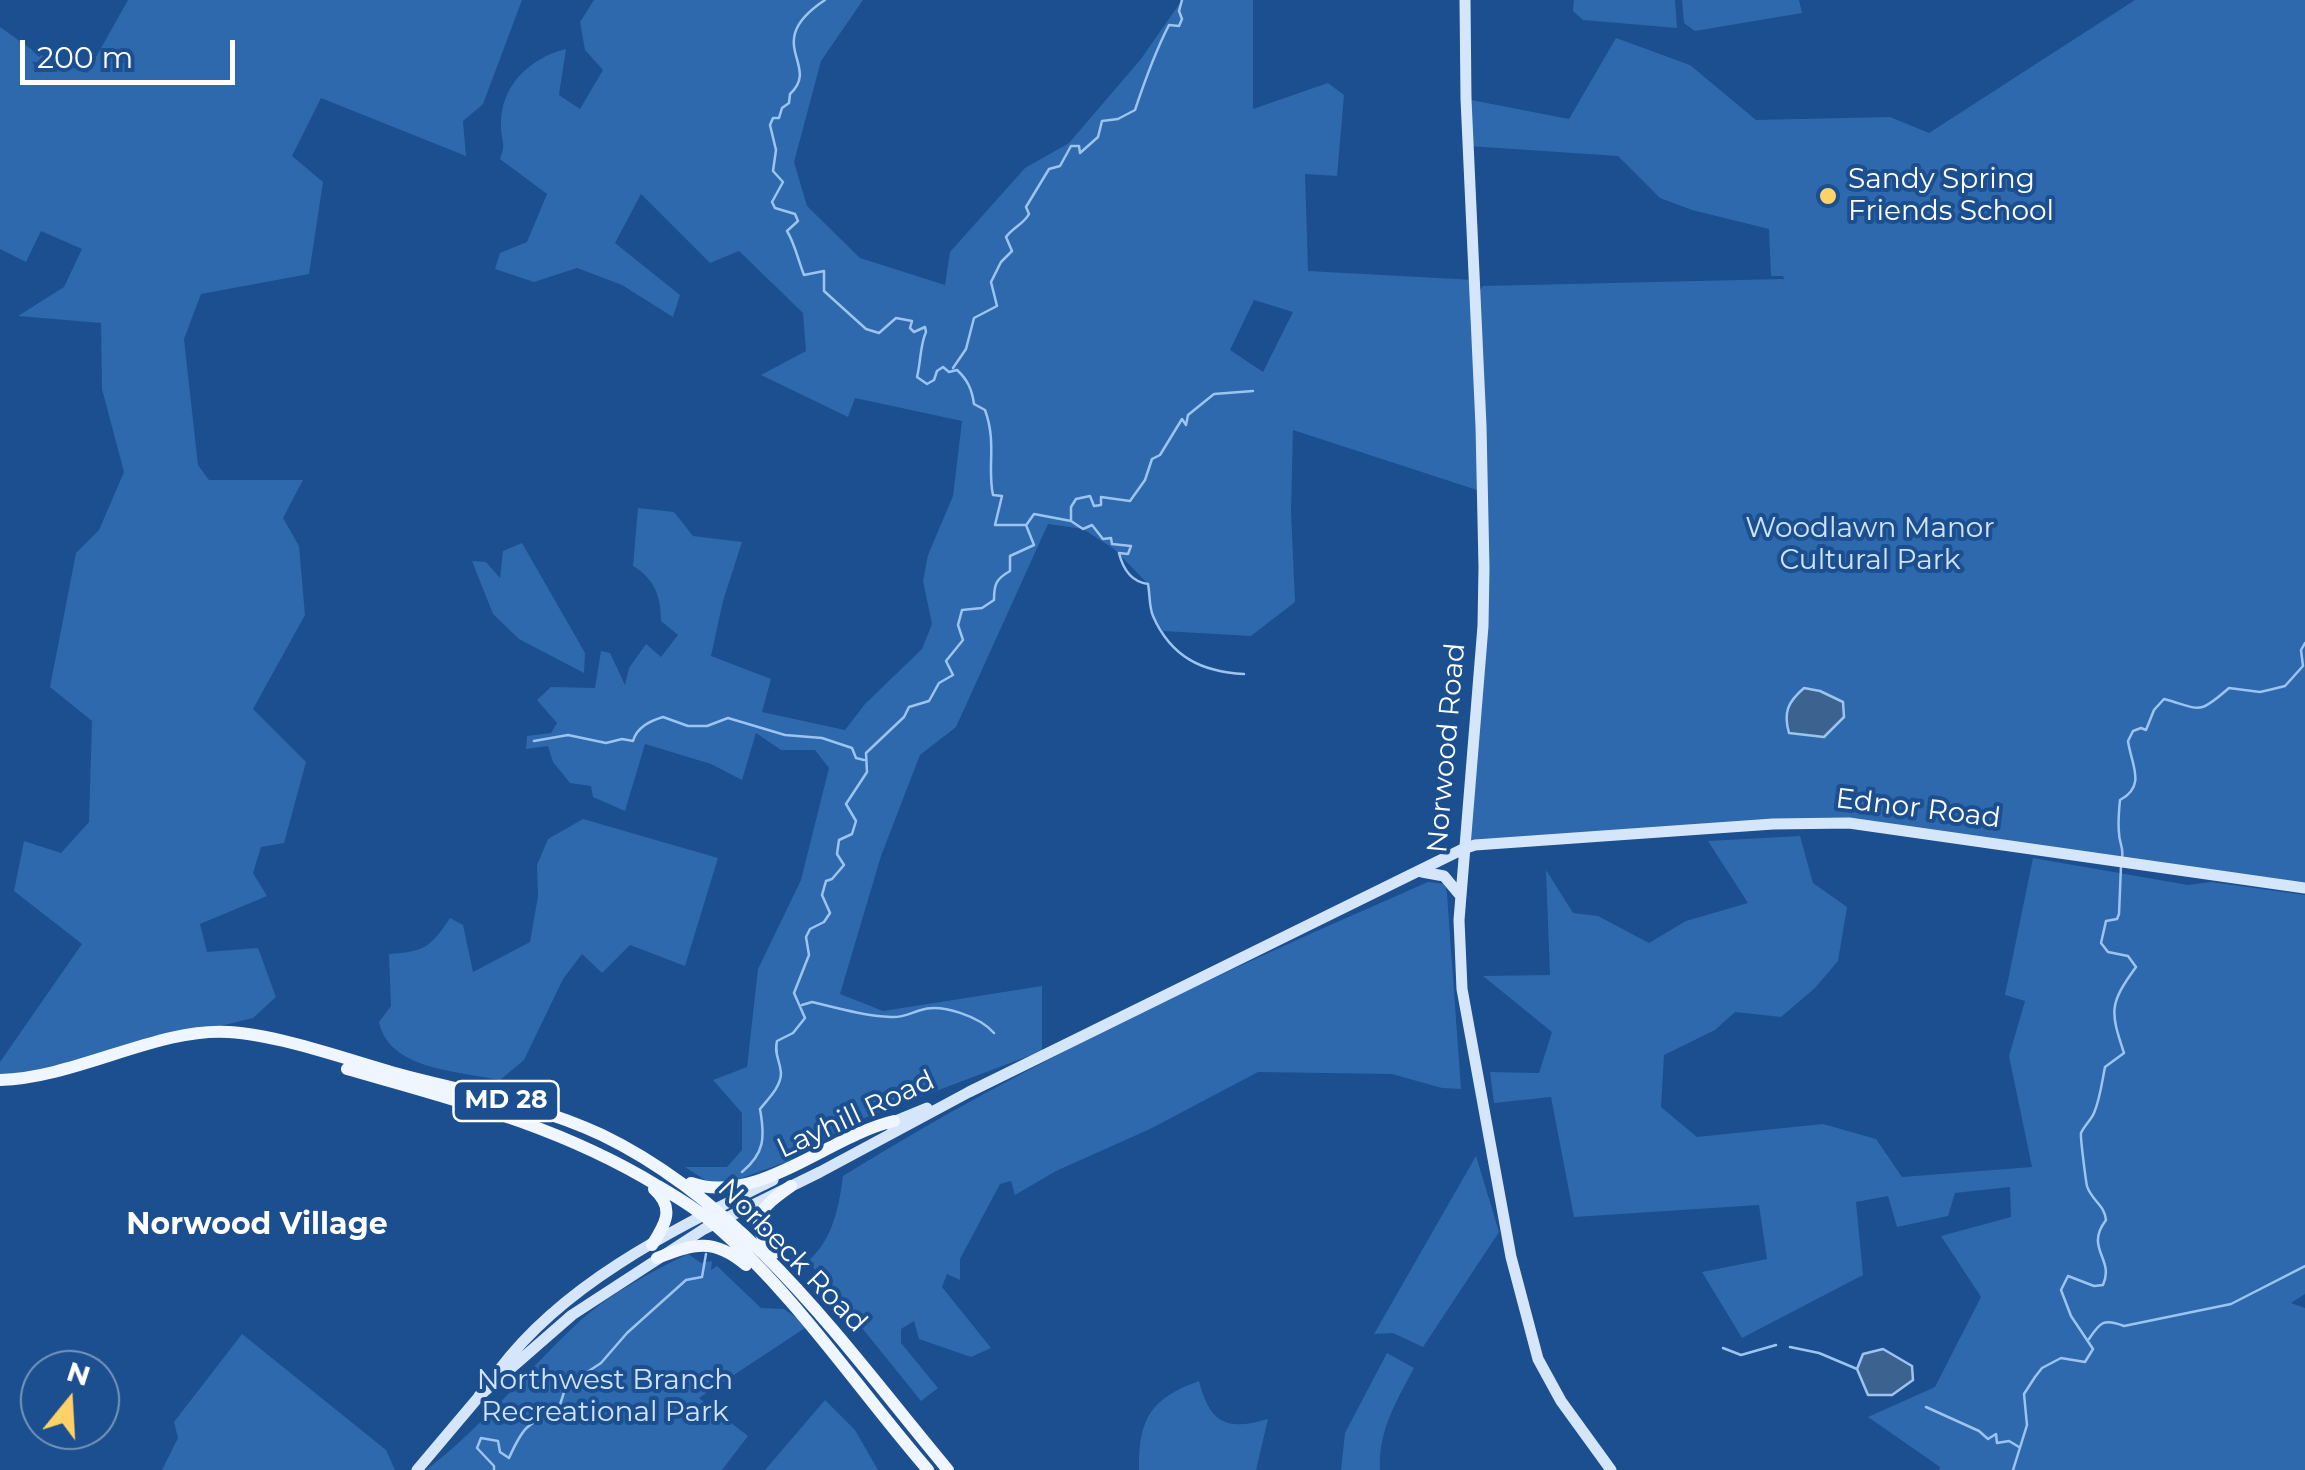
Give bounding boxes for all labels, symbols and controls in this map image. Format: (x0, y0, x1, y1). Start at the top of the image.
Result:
scale bar (25, 20, 240, 82)
text: 200 m (37, 39, 133, 76)
place label: Sandy Spring Friends School (1848, 163, 2054, 229)
marker: Sandy Spring Friends School (1817, 185, 1839, 207)
park label: Woodlawn Manor Cultural Park (1745, 512, 1995, 578)
street label: Norwood Road (1421, 642, 1473, 854)
street label: Ednor Road (1834, 782, 2002, 836)
street label: Layhill Road (772, 1064, 940, 1166)
road number: MD 28 (454, 1081, 558, 1121)
street label: Norbeck Road (710, 1172, 874, 1340)
district label: Norwood Village (126, 1207, 388, 1243)
north arrow (20, 1350, 120, 1450)
text: N (63, 1354, 95, 1393)
park label: Northwest Branch Recreational Park (477, 1364, 733, 1430)

